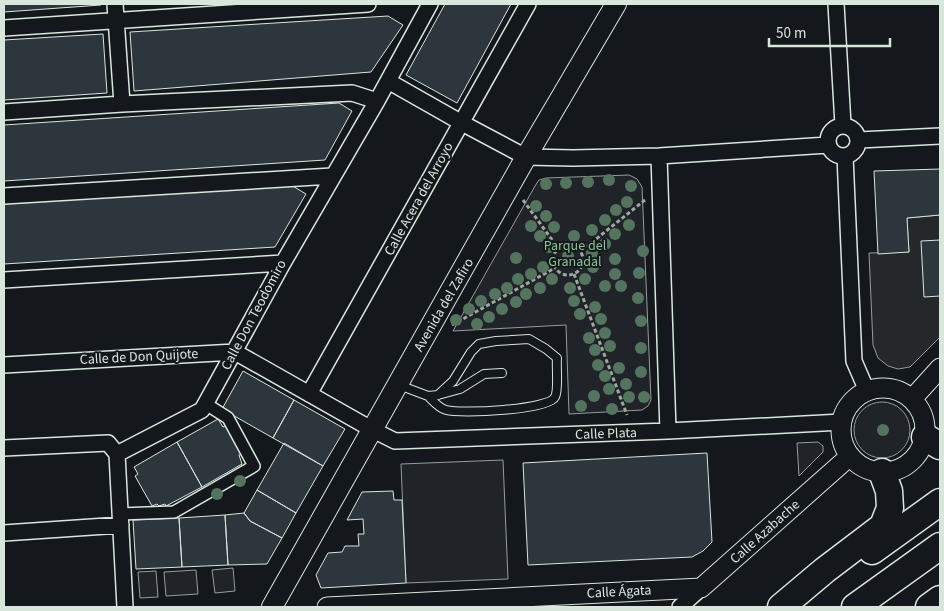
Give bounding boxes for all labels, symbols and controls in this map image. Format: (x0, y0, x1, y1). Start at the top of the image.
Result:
scale bar (769, 15, 890, 47)
text: 50 m (776, 23, 806, 44)
street label: Calle Acera del Arroyo (380, 139, 458, 259)
park label: Parque del Granadal (544, 236, 607, 272)
street label: Avenida del Zafiro (409, 255, 479, 355)
street label: Calle Don Teodomiro (216, 256, 292, 374)
street label: Calle de Don Quijote (79, 344, 199, 370)
street label: Calle Plata (575, 423, 637, 445)
street label: Calle Azabache (726, 495, 804, 569)
street label: Calle Ágata (586, 580, 652, 604)

